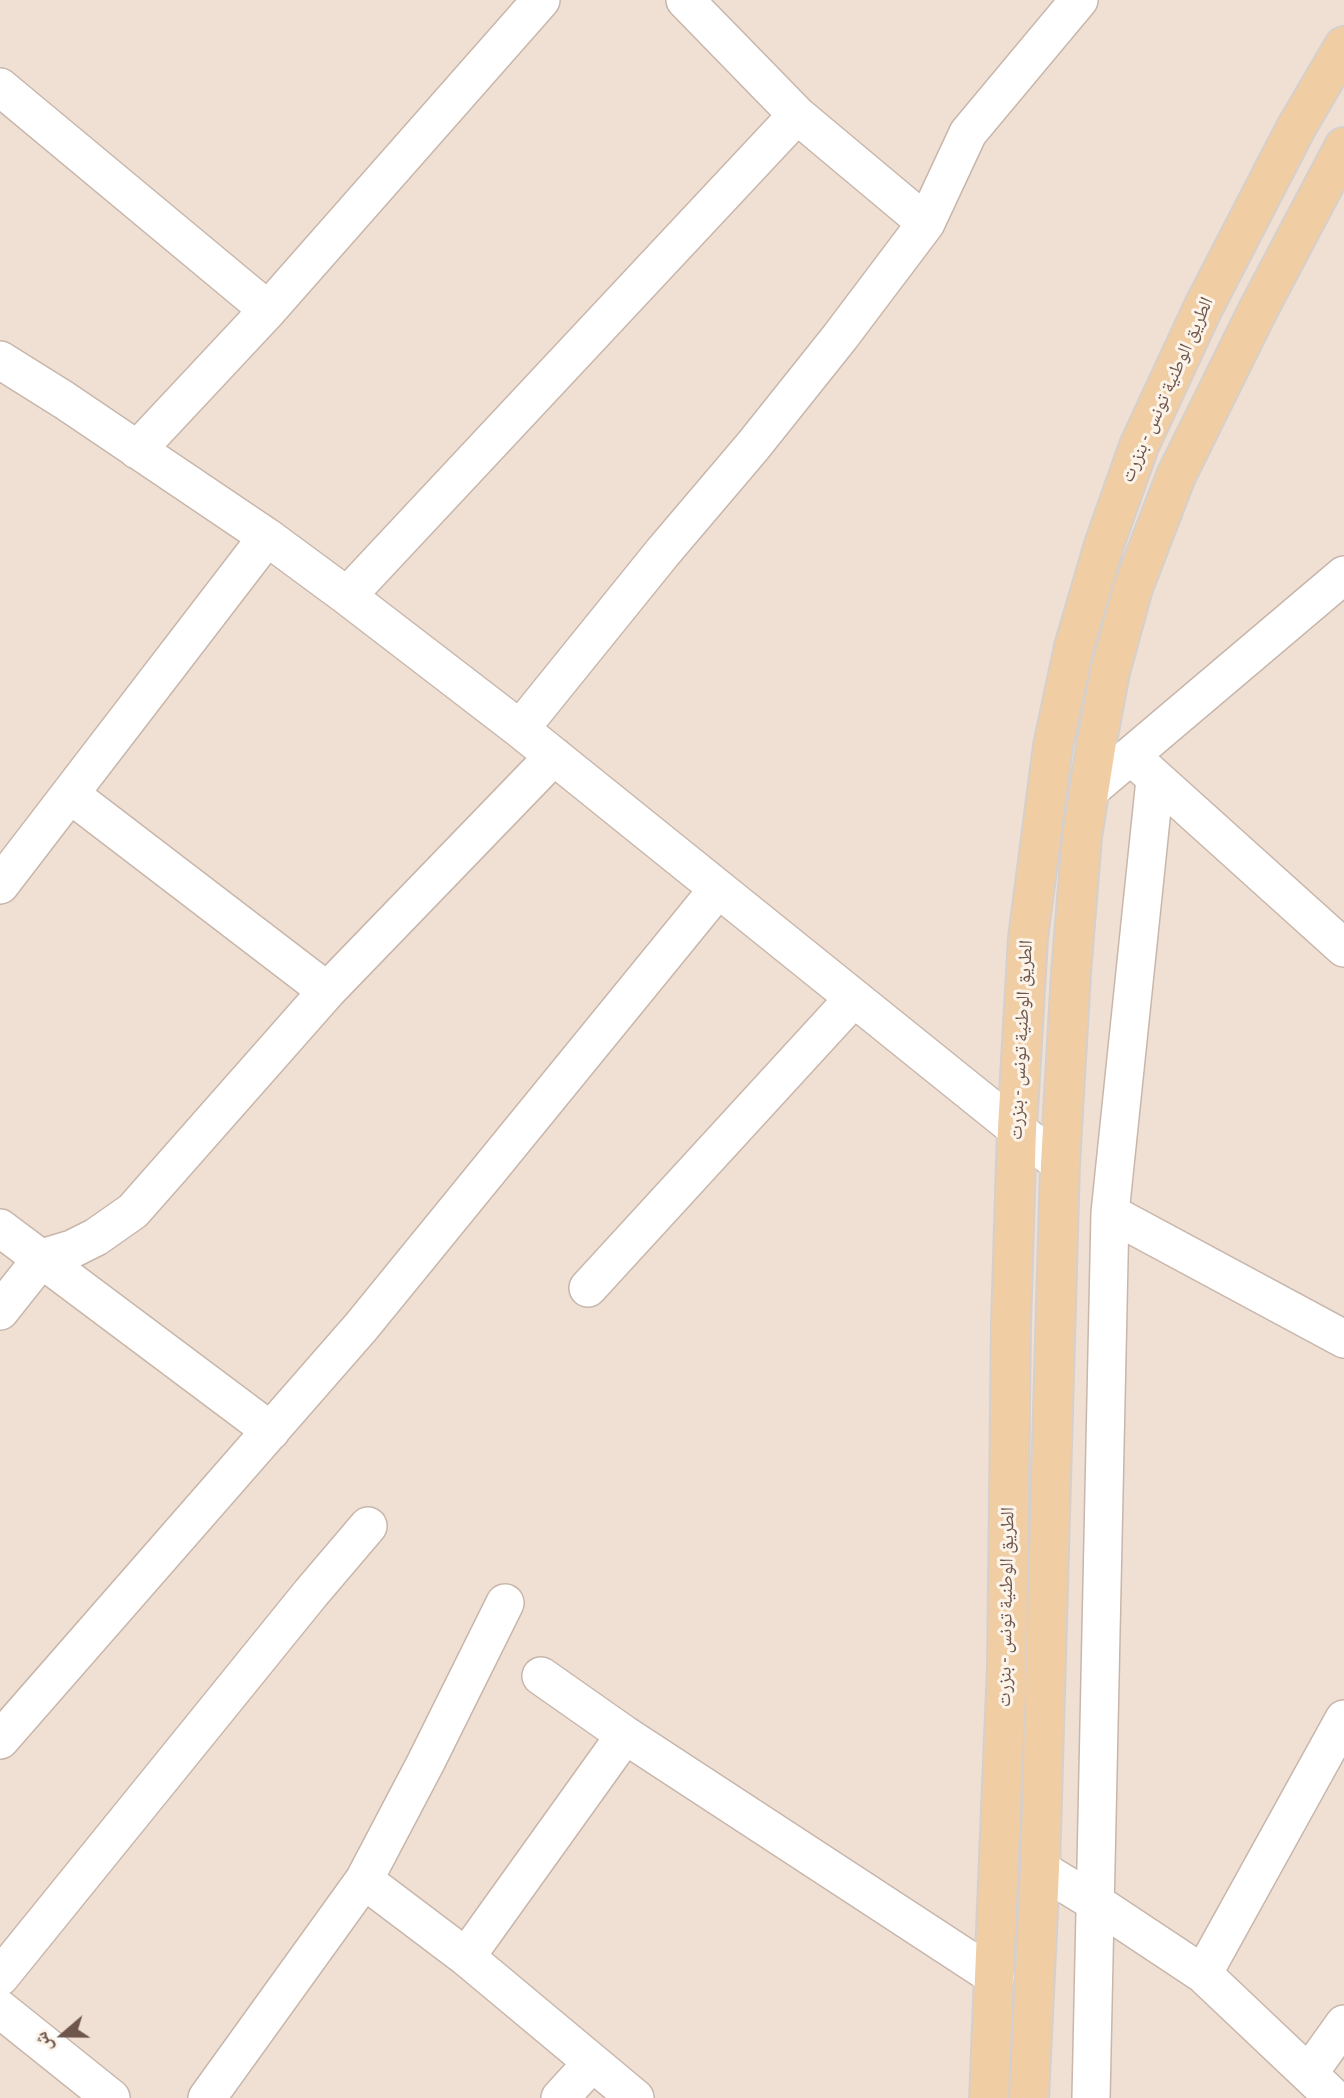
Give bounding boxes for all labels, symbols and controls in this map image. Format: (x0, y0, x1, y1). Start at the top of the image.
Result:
street label: الطريق الوطنية تونس - بنزرت (1117, 294, 1219, 486)
street label: الطريق الوطنية تونس - بنزرت (1005, 939, 1039, 1141)
street label: الطريق الوطنية تونس - بنزرت (994, 1507, 1020, 1707)
north arrow (28, 2000, 98, 2070)
text: ش (29, 2029, 57, 2056)

